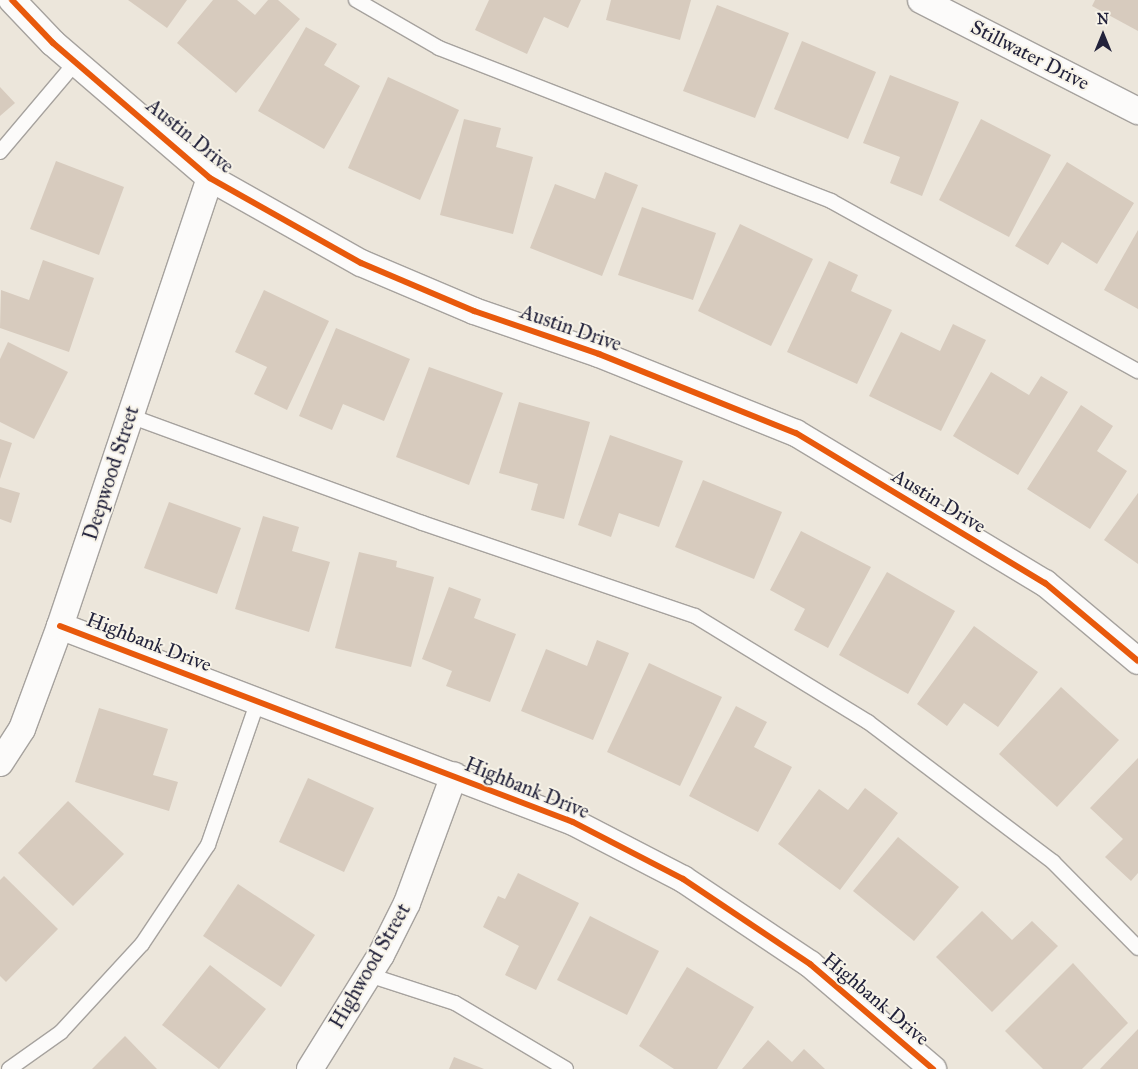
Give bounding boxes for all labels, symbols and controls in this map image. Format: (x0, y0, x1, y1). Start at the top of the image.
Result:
north arrow (1078, 10, 1128, 60)
text: N (1097, 11, 1109, 28)
street label: Stillwater Drive (967, 15, 1093, 95)
street label: Austin Drive (142, 94, 238, 178)
street label: Austin Drive (517, 300, 625, 356)
street label: Deepwood Street (78, 403, 144, 543)
street label: Austin Drive (888, 464, 990, 538)
street label: Highbank Drive (83, 607, 215, 677)
street label: Highbank Drive (461, 752, 593, 824)
street label: Highwood Street (324, 899, 416, 1033)
street label: Highbank Drive (818, 947, 934, 1051)

